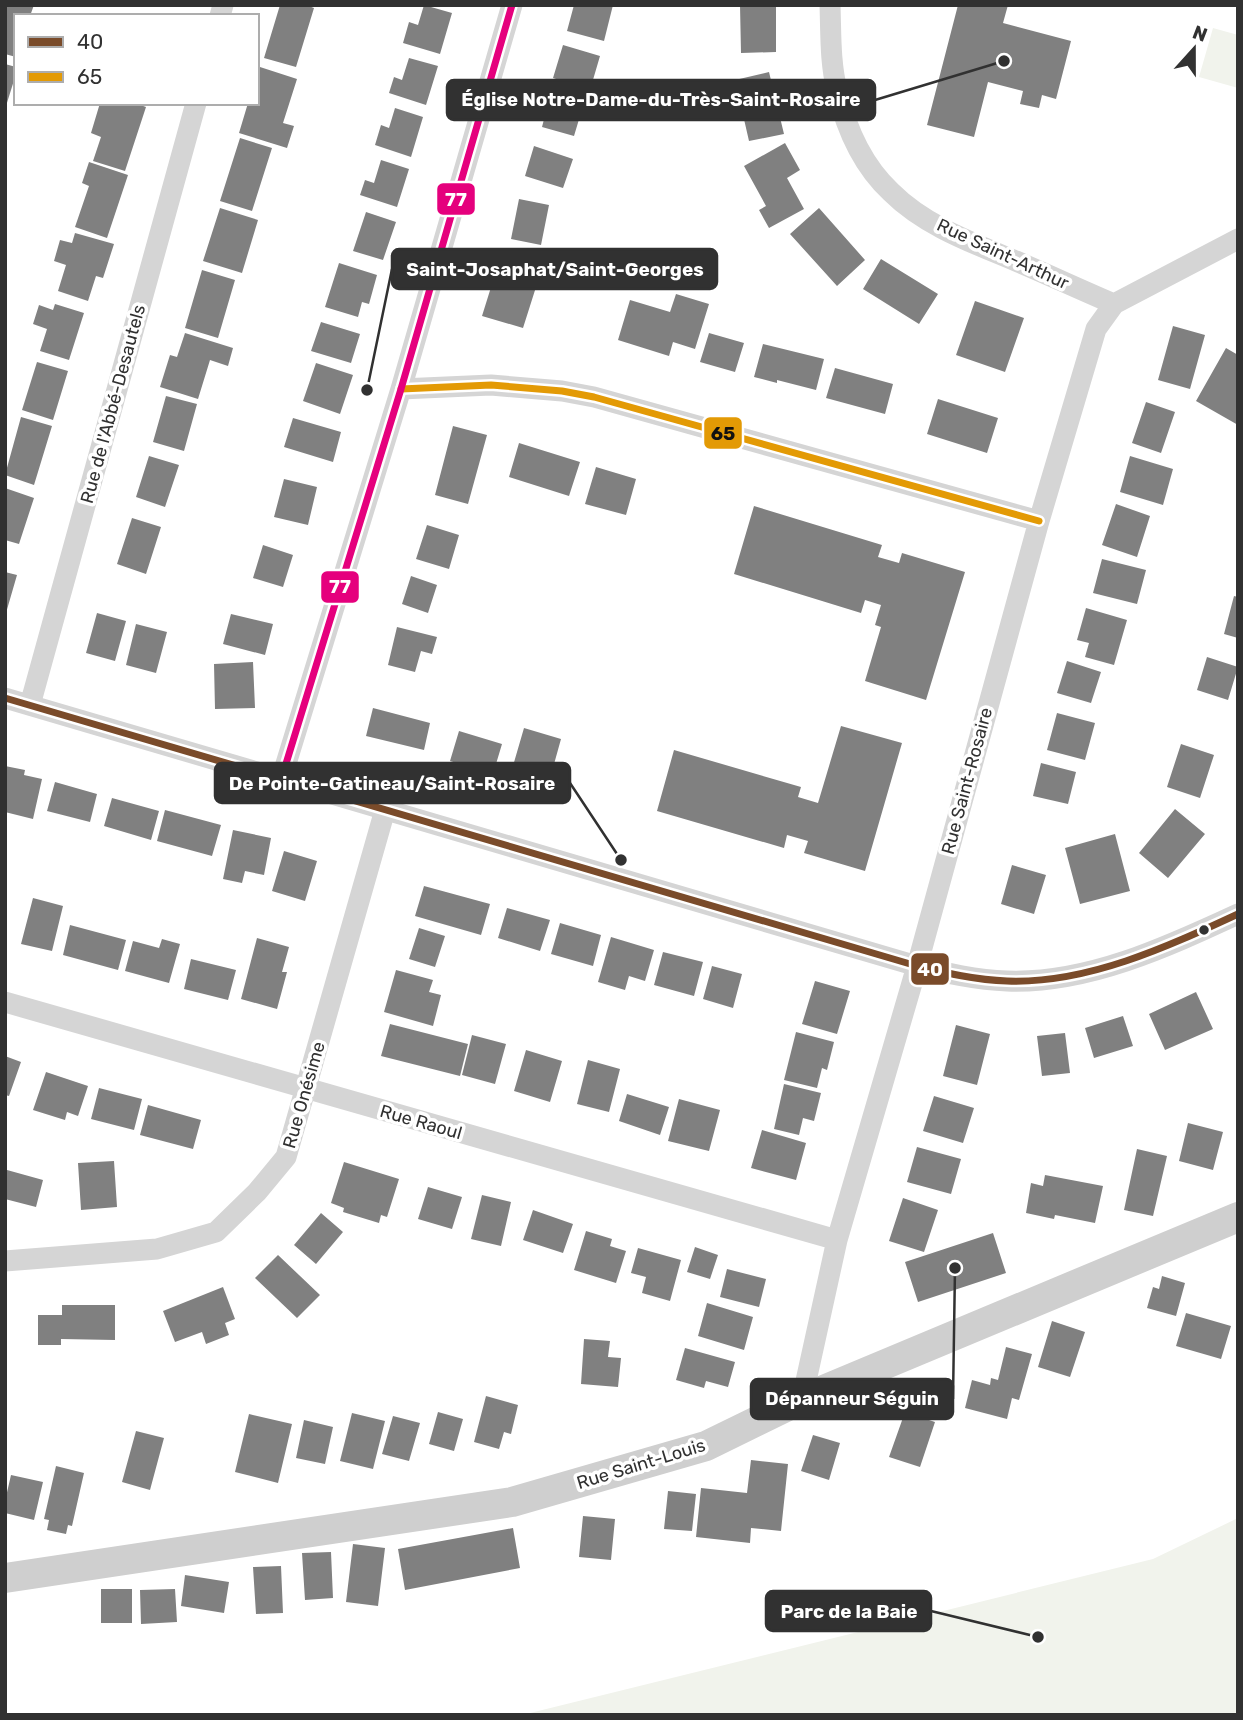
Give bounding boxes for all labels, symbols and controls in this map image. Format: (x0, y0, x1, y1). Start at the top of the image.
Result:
legend (14, 14, 259, 105)
north arrow (1159, 14, 1229, 84)
text: N (1189, 20, 1210, 47)
text: 40 (77, 29, 103, 54)
text: 65 (77, 64, 102, 89)
callout: Église Notre-Dame-du-Très-Saint-Rosaire (447, 80, 875, 120)
text: Église Notre-Dame-du-Très-Saint-Rosaire (461, 88, 861, 111)
line badge: 77 (436, 182, 476, 216)
text: 77 (445, 188, 467, 211)
street label: Rue Saint-Arthur (933, 214, 1073, 294)
callout: Saint-Josaphat/Saint-Georges (392, 249, 717, 289)
text: Saint-Josaphat/Saint-Georges (406, 258, 704, 281)
street label: Rue de l'Abbé-Desautels (76, 302, 150, 506)
line badge: 65 (703, 416, 743, 450)
text: 65 (711, 422, 735, 445)
line badge: 77 (320, 570, 360, 604)
text: 77 (329, 575, 351, 598)
street label: Rue Saint-Rosaire (937, 705, 997, 857)
callout: De Pointe-Gatineau/Saint-Rosaire (215, 763, 570, 803)
text: De Pointe-Gatineau/Saint-Rosaire (229, 772, 555, 795)
unlabelled marker (1197, 923, 1211, 937)
line badge: 40 (910, 952, 950, 986)
text: 40 (917, 958, 943, 981)
street label: Rue Onésime (278, 1039, 330, 1151)
street label: Rue Raoul (377, 1100, 465, 1144)
callout: Dépanneur Séguin (751, 1379, 953, 1419)
text: Dépanneur Séguin (765, 1387, 939, 1410)
street label: Rue Saint-Louis (574, 1434, 708, 1494)
callout: Parc de la Baie (766, 1591, 931, 1631)
text: Parc de la Baie (781, 1600, 917, 1623)

